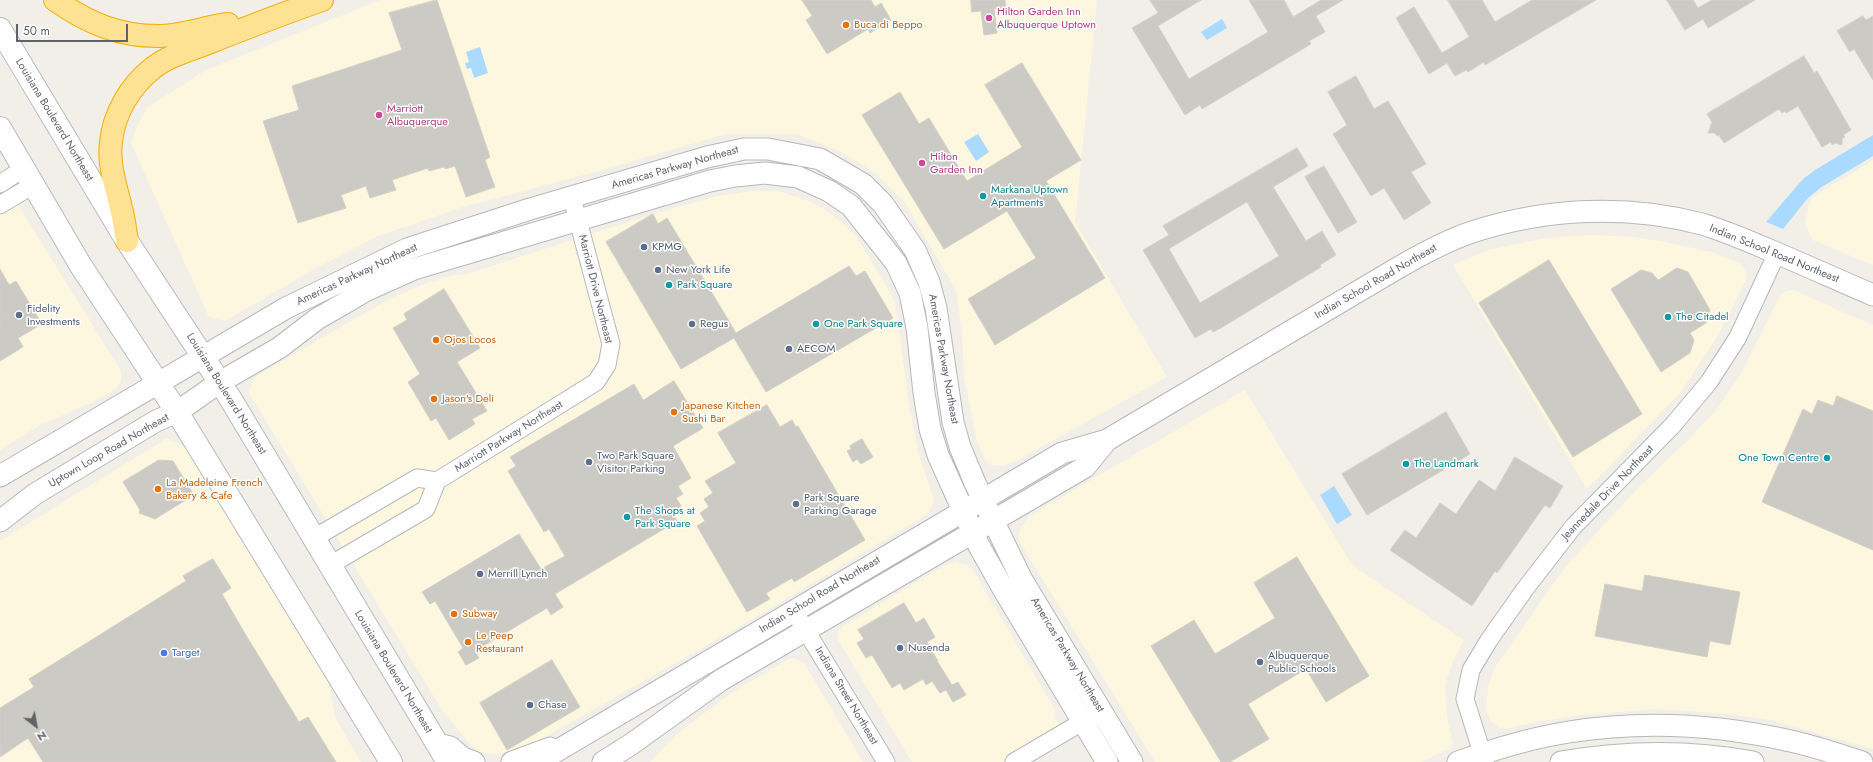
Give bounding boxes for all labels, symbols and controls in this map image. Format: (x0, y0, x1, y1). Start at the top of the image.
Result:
place label: Hilton Garden Inn Albuquerque Uptown (997, 5, 1096, 31)
marker: Hilton Garden Inn Albuquerque Uptown (984, 13, 994, 23)
scale bar (18, 16, 130, 42)
place label: Buca di Beppo (854, 18, 923, 32)
marker: Buca di Beppo (841, 20, 851, 30)
text: 50 m (23, 22, 50, 40)
street label: Louisiana Boulevard Northeast (12, 56, 96, 184)
place label: Marriott Albuquerque (387, 102, 448, 128)
marker: Marriott Albuquerque (374, 110, 384, 120)
street label: Americas Parkway Northeast (610, 143, 740, 193)
place label: Hilton Garden Inn (930, 150, 983, 176)
marker: Hilton Garden Inn (917, 158, 927, 168)
place label: Markana Uptown Apartments (991, 183, 1068, 209)
marker: Markana Uptown Apartments (978, 191, 988, 201)
street label: Indian School Road Northeast (1707, 222, 1841, 286)
street label: Marriott Drive Northeast (575, 233, 615, 345)
place label: KPMG (652, 240, 682, 254)
street label: Americas Parkway Northeast (294, 241, 420, 309)
marker: KPMG (639, 242, 649, 252)
street label: Indian School Road Northeast (1313, 242, 1439, 322)
place label: New York Life (666, 263, 730, 277)
marker: New York Life (653, 265, 663, 275)
place label: Park Square (677, 278, 733, 292)
marker: Park Square (664, 280, 674, 290)
street label: Americas Parkway Northeast (925, 293, 961, 425)
place label: Fidelity Investments (27, 302, 80, 328)
marker: Fidelity Investments (14, 310, 24, 320)
place label: The Citadel (1676, 310, 1729, 324)
marker: The Citadel (1663, 312, 1673, 322)
place label: Regus (700, 317, 728, 331)
place label: One Park Square (824, 317, 903, 331)
marker: Regus (687, 319, 697, 329)
marker: One Park Square (811, 319, 821, 329)
street label: Louisiana Boulevard Northeast (183, 331, 269, 457)
place label: Ojos Locos (444, 333, 496, 347)
marker: Ojos Locos (431, 335, 441, 345)
place label: AECOM (797, 342, 835, 356)
marker: AECOM (784, 344, 794, 354)
place label: Jason's Deli (442, 392, 494, 406)
marker: Jason's Deli (429, 394, 439, 404)
street label: Marriott Parkway Northeast (453, 398, 565, 476)
place label: Japanese Kitchen Sushi Bar (682, 399, 761, 425)
marker: Japanese Kitchen Sushi Bar (669, 407, 679, 417)
street label: Uptown Loop Road Northeast (47, 411, 171, 491)
street label: Jeannedale Drive Northeast (1559, 443, 1657, 543)
place label: Two Park Square Visitor Parking (597, 449, 674, 475)
place label: One Town Centre (1738, 451, 1819, 465)
marker: One Town Centre (1822, 453, 1832, 463)
marker: Two Park Square Visitor Parking (584, 457, 594, 467)
place label: The Landmark (1414, 457, 1479, 471)
marker: The Landmark (1401, 459, 1411, 469)
place label: La Madeleine French Bakery & Cafe (166, 476, 263, 502)
marker: La Madeleine French Bakery & Cafe (153, 484, 163, 494)
place label: Park Square Parking Garage (804, 491, 877, 517)
marker: Park Square Parking Garage (791, 499, 801, 509)
place label: The Shops at Park Square (635, 504, 695, 530)
marker: The Shops at Park Square (622, 512, 632, 522)
street label: Indian School Road Northeast (757, 554, 883, 636)
place label: Merrill Lynch (488, 567, 547, 581)
marker: Merrill Lynch (475, 569, 485, 579)
street label: Americas Parkway Northeast (1027, 595, 1107, 715)
place label: Subway (462, 607, 497, 621)
street label: Louisiana Boulevard Northeast (351, 608, 435, 736)
marker: Subway (449, 609, 459, 619)
place label: Le Peep Restaurant (476, 629, 523, 655)
marker: Le Peep Restaurant (463, 637, 473, 647)
place label: Nusenda (908, 641, 950, 655)
marker: Nusenda (895, 643, 905, 653)
street label: Indiana Street Northeast (812, 645, 880, 747)
place label: Target (172, 646, 199, 660)
marker: Target (159, 648, 169, 658)
place label: Albuquerque Public Schools (1268, 649, 1336, 675)
marker: Albuquerque Public Schools (1255, 657, 1265, 667)
place label: Chase (538, 698, 567, 712)
marker: Chase (525, 700, 535, 710)
north arrow (16, 706, 56, 746)
text: N (34, 727, 50, 745)

